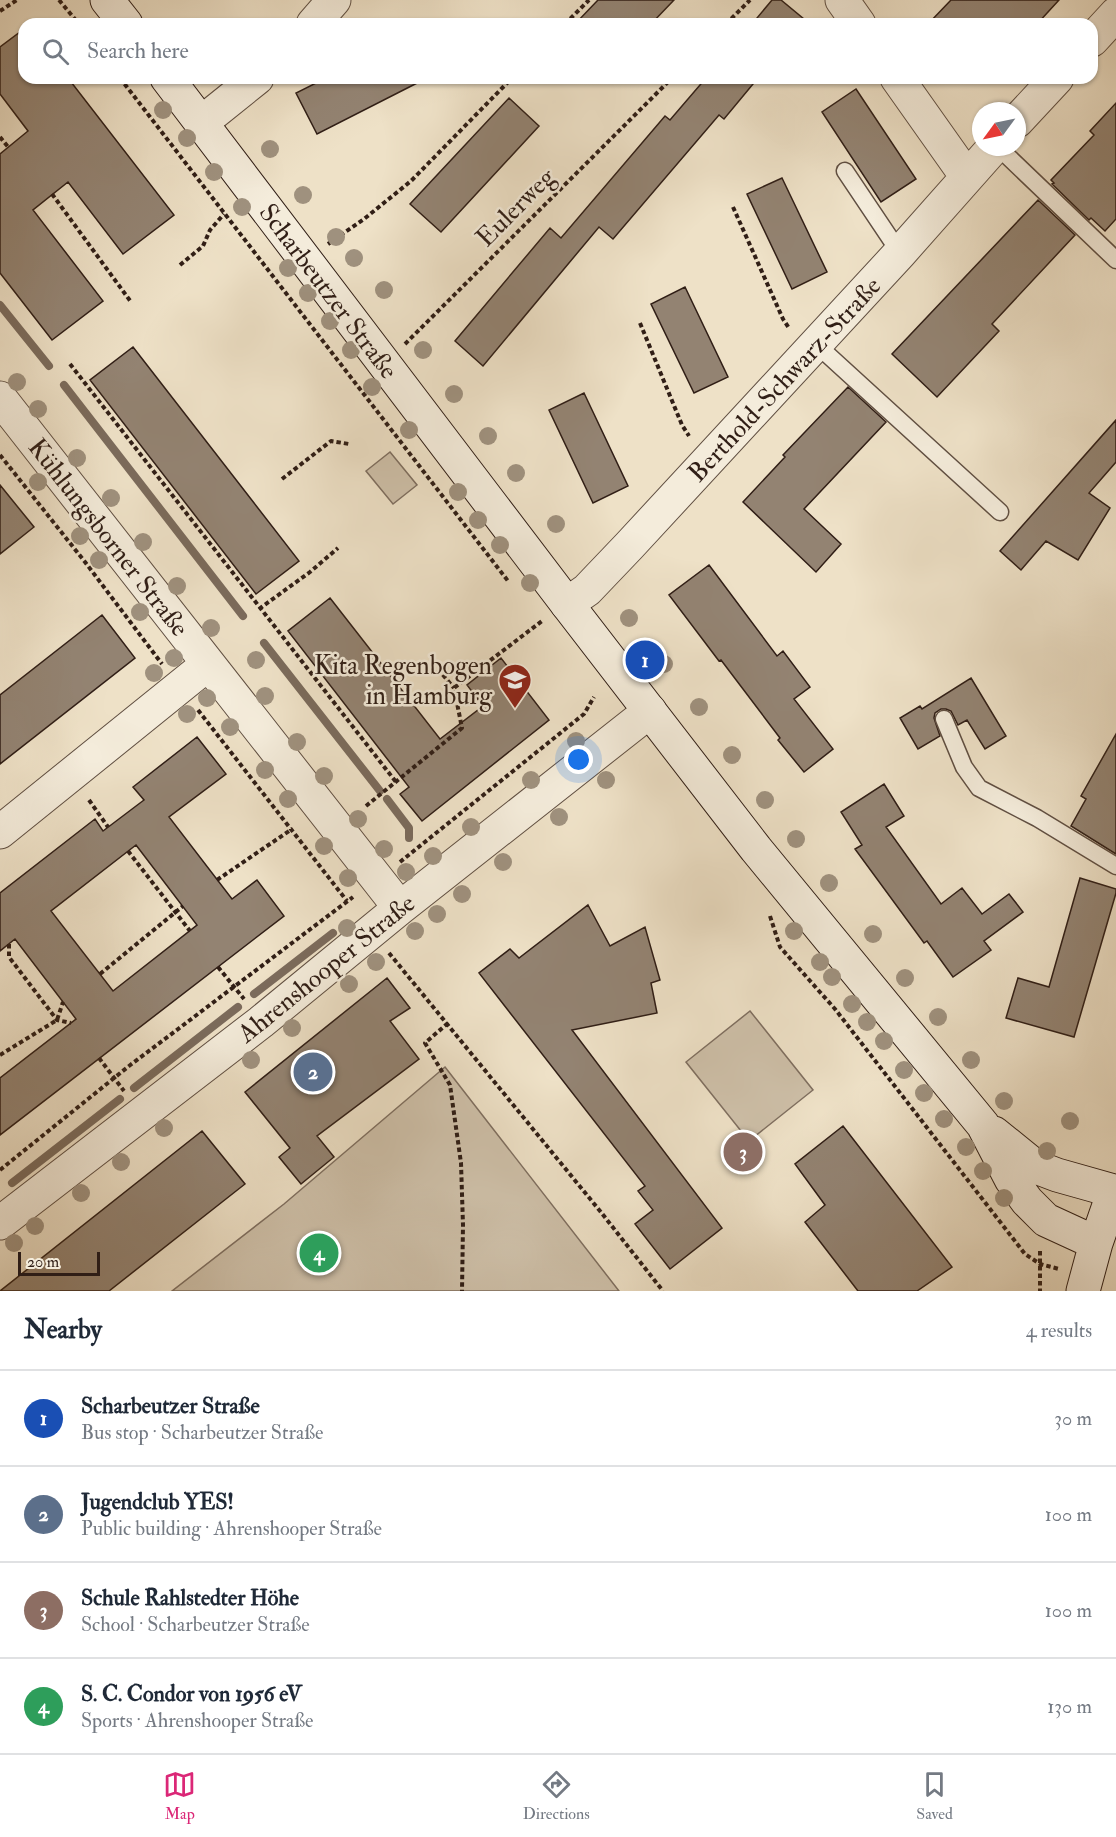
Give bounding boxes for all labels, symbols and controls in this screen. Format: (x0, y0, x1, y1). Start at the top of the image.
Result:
search box (18, 18, 1098, 84)
icon: search (39, 35, 72, 68)
text: Search here (87, 37, 189, 65)
north arrow (972, 102, 1026, 156)
street label: Eulerweg (469, 161, 563, 254)
street label: Scharbeutzer Straße (252, 198, 405, 386)
street label: Berthold-Schwarz-Straße (681, 270, 888, 489)
street label: Kühlungsborner Straße (21, 432, 196, 643)
pin: 1 (626, 638, 664, 682)
place label: Kita Regenbogen in Hamburg (314, 650, 493, 712)
school or university icon: Kita Regenbogen in Hamburg (497, 662, 533, 709)
your location (564, 745, 593, 774)
street label: Ahrenshooper Straße (231, 887, 422, 1051)
pin: 2 (294, 1050, 332, 1094)
pin: 3 (724, 1130, 762, 1174)
pin: 4 (300, 1230, 338, 1276)
scale bar (18, 1249, 100, 1276)
text: 20 m (27, 1252, 59, 1272)
text: Nearby (24, 1314, 102, 1346)
text: 4 results (1026, 1318, 1092, 1343)
text: Scharbeutzer Straße (81, 1392, 260, 1420)
text: 1 (40, 1406, 47, 1431)
text: 30 m (1054, 1406, 1092, 1431)
text: Bus stop · Scharbeutzer Straße (81, 1420, 323, 1445)
text: Jugendclub YES! (81, 1488, 234, 1516)
text: 2 (38, 1502, 49, 1527)
text: 100 m (1045, 1502, 1092, 1527)
text: Public building · Ahrenshooper Straße (81, 1516, 382, 1541)
text: Schule Rahlstedter Höhe (81, 1584, 299, 1612)
text: 3 (40, 1598, 47, 1623)
text: 100 m (1045, 1598, 1092, 1623)
text: School · Scharbeutzer Straße (81, 1612, 310, 1637)
text: S. C. Condor von 1956 eV (81, 1680, 302, 1708)
text: 4 (38, 1694, 49, 1719)
text: 130 m (1047, 1694, 1092, 1719)
text: Sports · Ahrenshooper Straße (81, 1708, 313, 1733)
tab: Map (163, 1768, 196, 1824)
tab: Directions (523, 1768, 590, 1824)
tab: Saved (916, 1768, 953, 1824)

